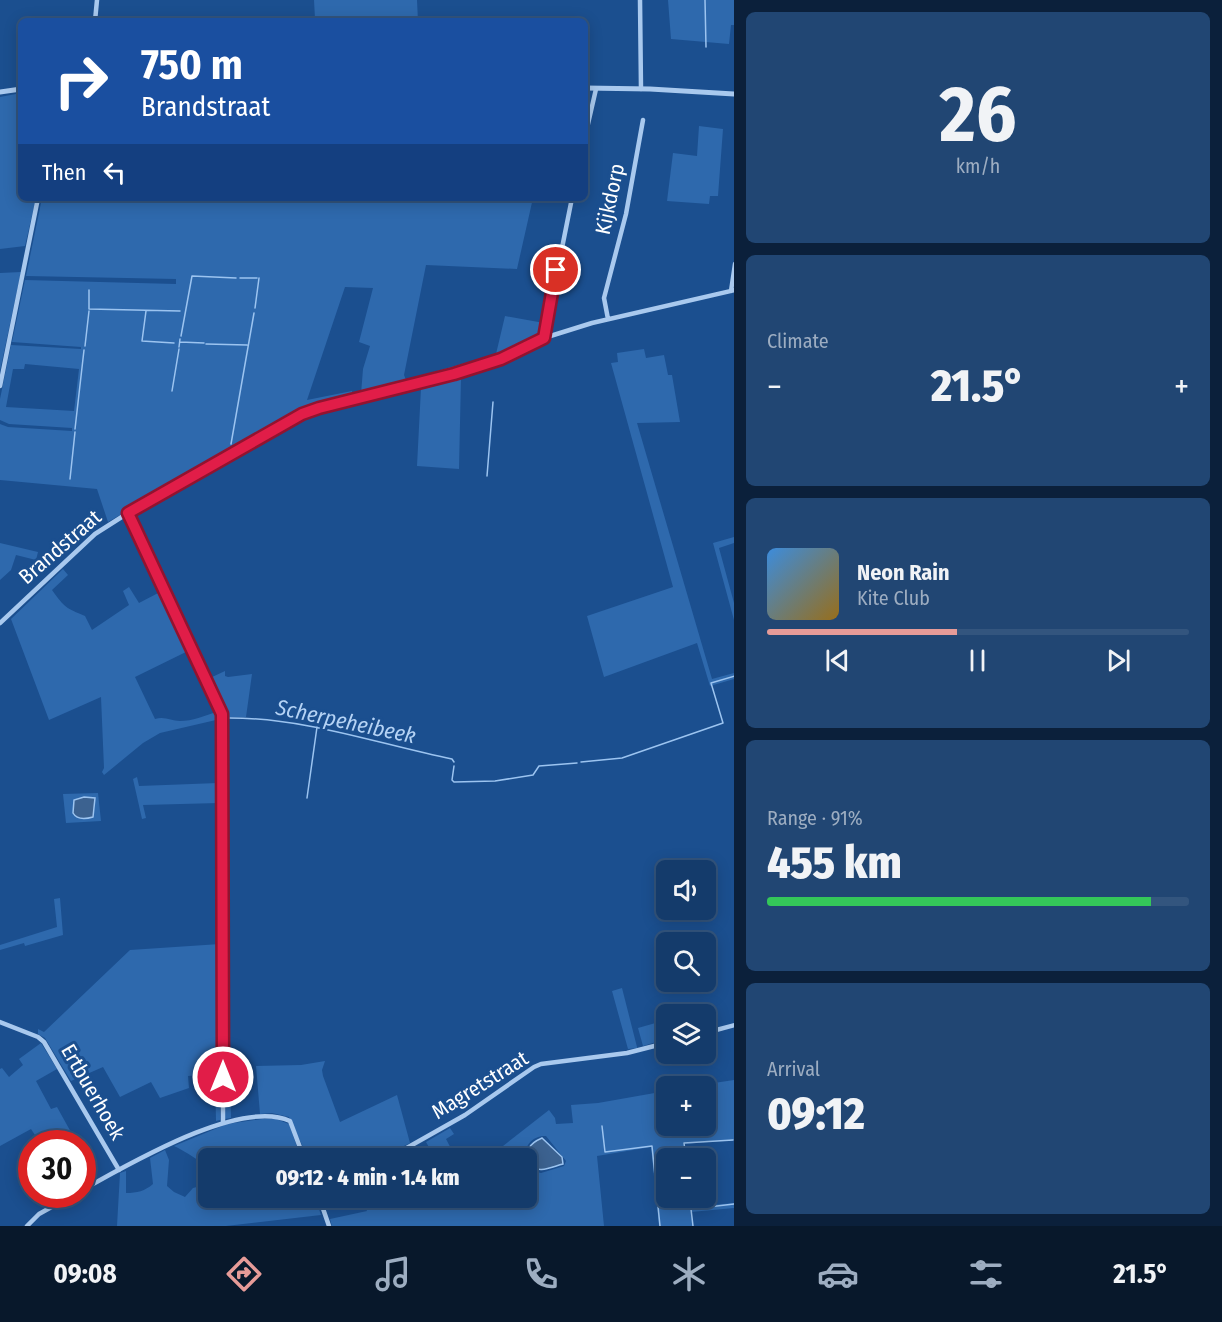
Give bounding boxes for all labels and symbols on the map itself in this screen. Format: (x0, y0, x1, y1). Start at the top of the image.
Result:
street label: Kijkdorp (590, 161, 630, 237)
pin (530, 244, 581, 295)
street label: Brandstraat (13, 504, 107, 590)
water label: Scherpeheibeek (272, 693, 418, 750)
street label: Ertbuerhoek (55, 1040, 131, 1145)
position arrow (191, 1045, 255, 1109)
street label: Magretstraat (427, 1045, 533, 1125)
speed limit sign: 30 (18, 1130, 96, 1208)

